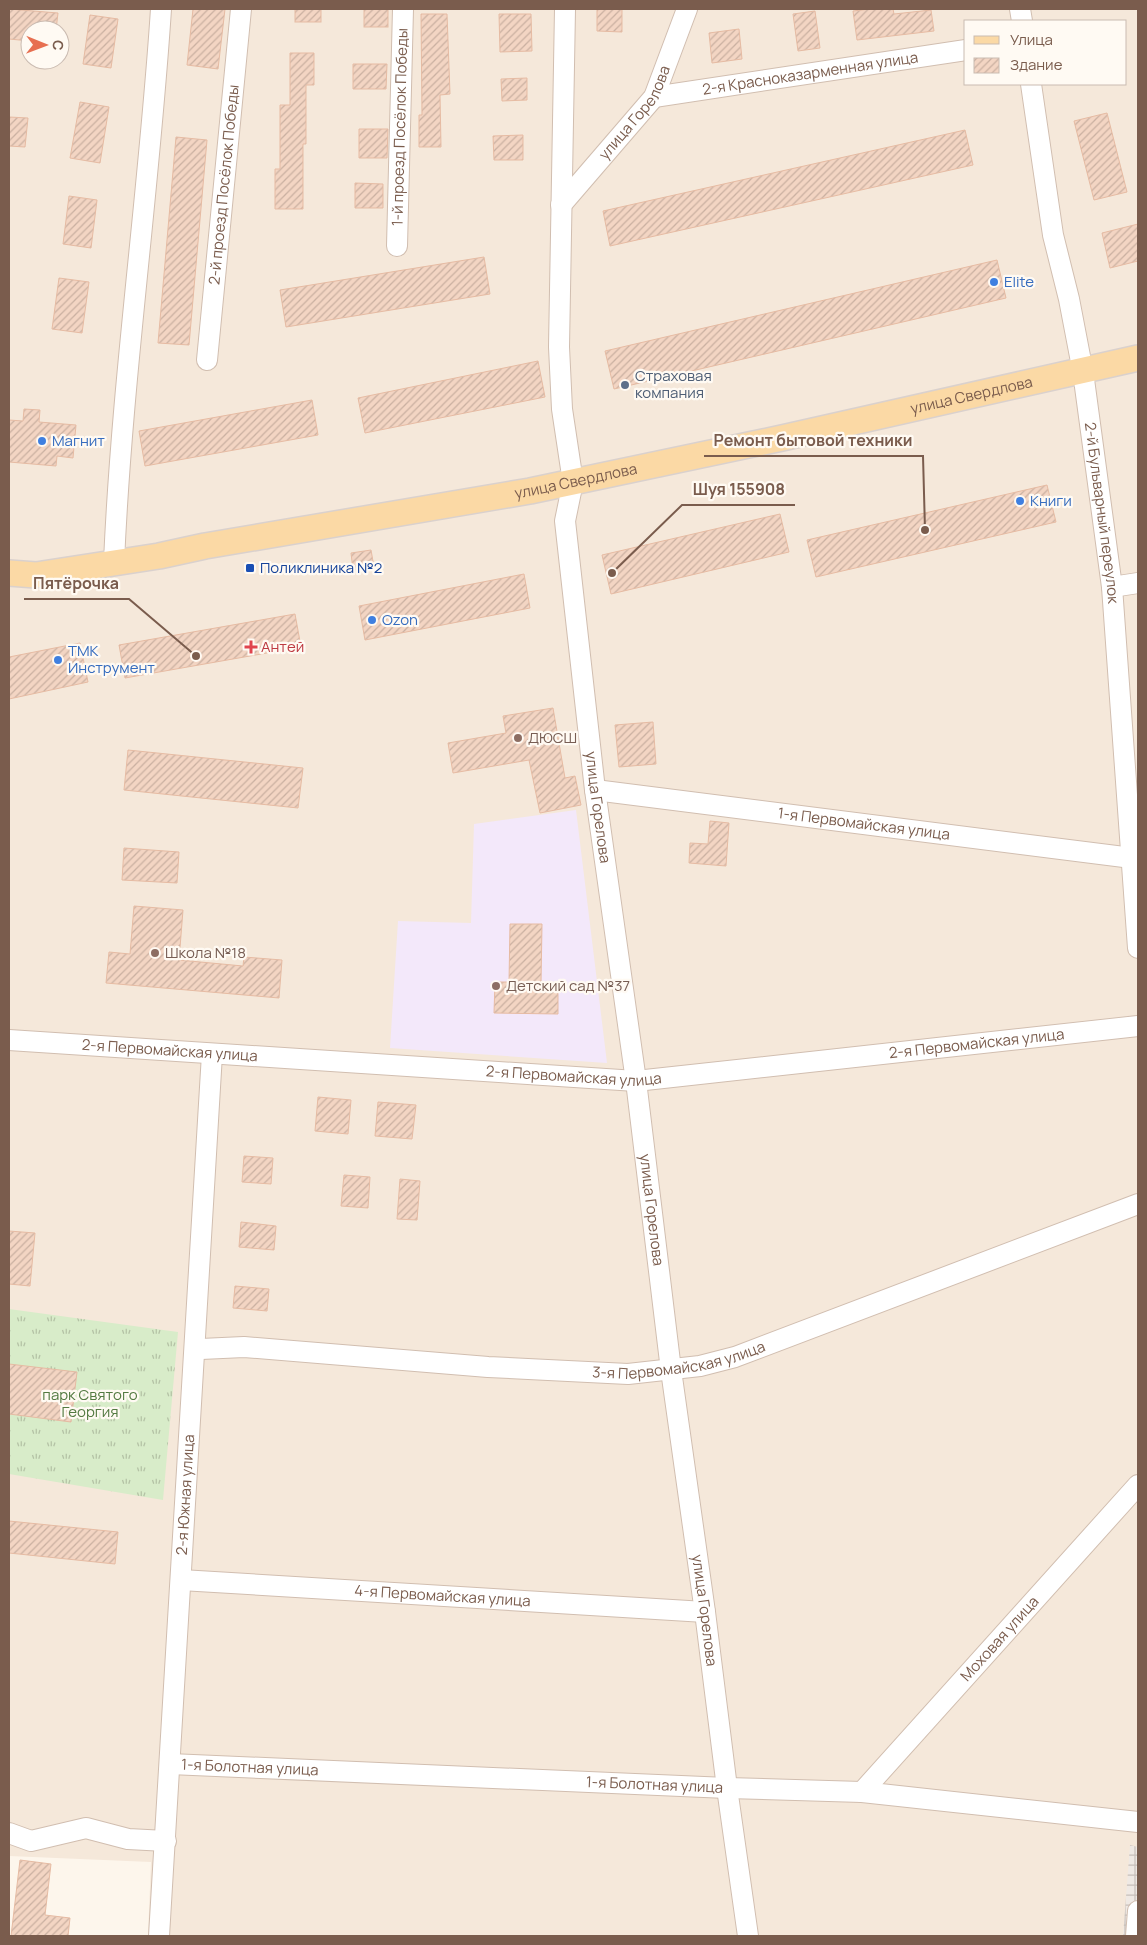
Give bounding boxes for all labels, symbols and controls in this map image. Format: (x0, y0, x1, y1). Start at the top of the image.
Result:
north arrow (20, 20, 70, 70)
legend (964, 20, 1127, 85)
street label: 1-й проезд Посёлок Победы (387, 28, 413, 226)
text: Улица (1010, 29, 1053, 50)
text: С (49, 40, 68, 51)
street label: 2-я Красноказарменная улица (701, 46, 920, 100)
text: Здание (1010, 54, 1063, 75)
street label: улица Горелова (594, 62, 675, 164)
street label: 2-й проезд Посёлок Победы (203, 84, 244, 286)
place label: Elite (1004, 271, 1034, 292)
marker: Elite (988, 276, 1000, 288)
place label: Страховая компания (635, 365, 712, 403)
street label: улица Свердлова (908, 371, 1035, 419)
marker: Страховая компания (619, 379, 631, 391)
street label: 2-й Бульварный переулок (1080, 421, 1124, 605)
callout: Ремонт бытовой техники (704, 425, 923, 456)
text: Ремонт бытовой техники (714, 429, 912, 451)
place label: Магнит (52, 430, 105, 451)
marker: Магнит (36, 435, 48, 447)
street label: улица Свердлова (513, 458, 639, 503)
callout: Шуя 155908 (682, 474, 795, 505)
text: Шуя 155908 (693, 478, 785, 500)
place label: Книги (1030, 490, 1072, 511)
marker: Книги (1014, 495, 1026, 507)
place label: Поликлиника №2 (260, 557, 382, 578)
marker: Поликлиника №2 (244, 562, 256, 574)
callout: Пятёрочка (24, 568, 129, 599)
text: Пятёрочка (33, 572, 119, 594)
place label: Ozon (382, 609, 418, 630)
marker: Ozon (366, 614, 378, 626)
place label: Антей (261, 636, 304, 657)
place label: ТМК Инструмент (68, 640, 155, 678)
marker: Антей (245, 641, 257, 653)
marker: ТМК Инструмент (52, 654, 64, 666)
place label: ДЮСШ (528, 727, 577, 748)
marker: ДЮСШ (512, 732, 524, 744)
street label: улица Горелова (581, 750, 616, 865)
street label: 1-я Первомайская улица (777, 802, 951, 845)
place label: Школа №18 (165, 942, 246, 963)
marker: Школа №18 (149, 947, 161, 959)
place label: Детский сад №37 (506, 975, 630, 996)
marker: Детский сад №37 (490, 980, 502, 992)
street label: 2-я Первомайская улица (888, 1023, 1065, 1063)
street label: 2-я Первомайская улица (81, 1034, 258, 1066)
street label: 2-я Первомайская улица (485, 1060, 663, 1091)
street label: улица Горелова (635, 1153, 669, 1267)
street label: 3-я Первомайская улица (592, 1336, 768, 1384)
park label: парк Святого Георгия (42, 1384, 138, 1422)
street label: 2-я Южная улица (171, 1434, 199, 1556)
street label: улица Горелова (687, 1553, 723, 1667)
street label: 4-я Первомайская улица (354, 1580, 531, 1611)
street label: Моховая улица (955, 1591, 1043, 1686)
street label: 1-я Болотная улица (181, 1753, 319, 1780)
street label: 1-я Болотная улица (586, 1771, 724, 1798)

